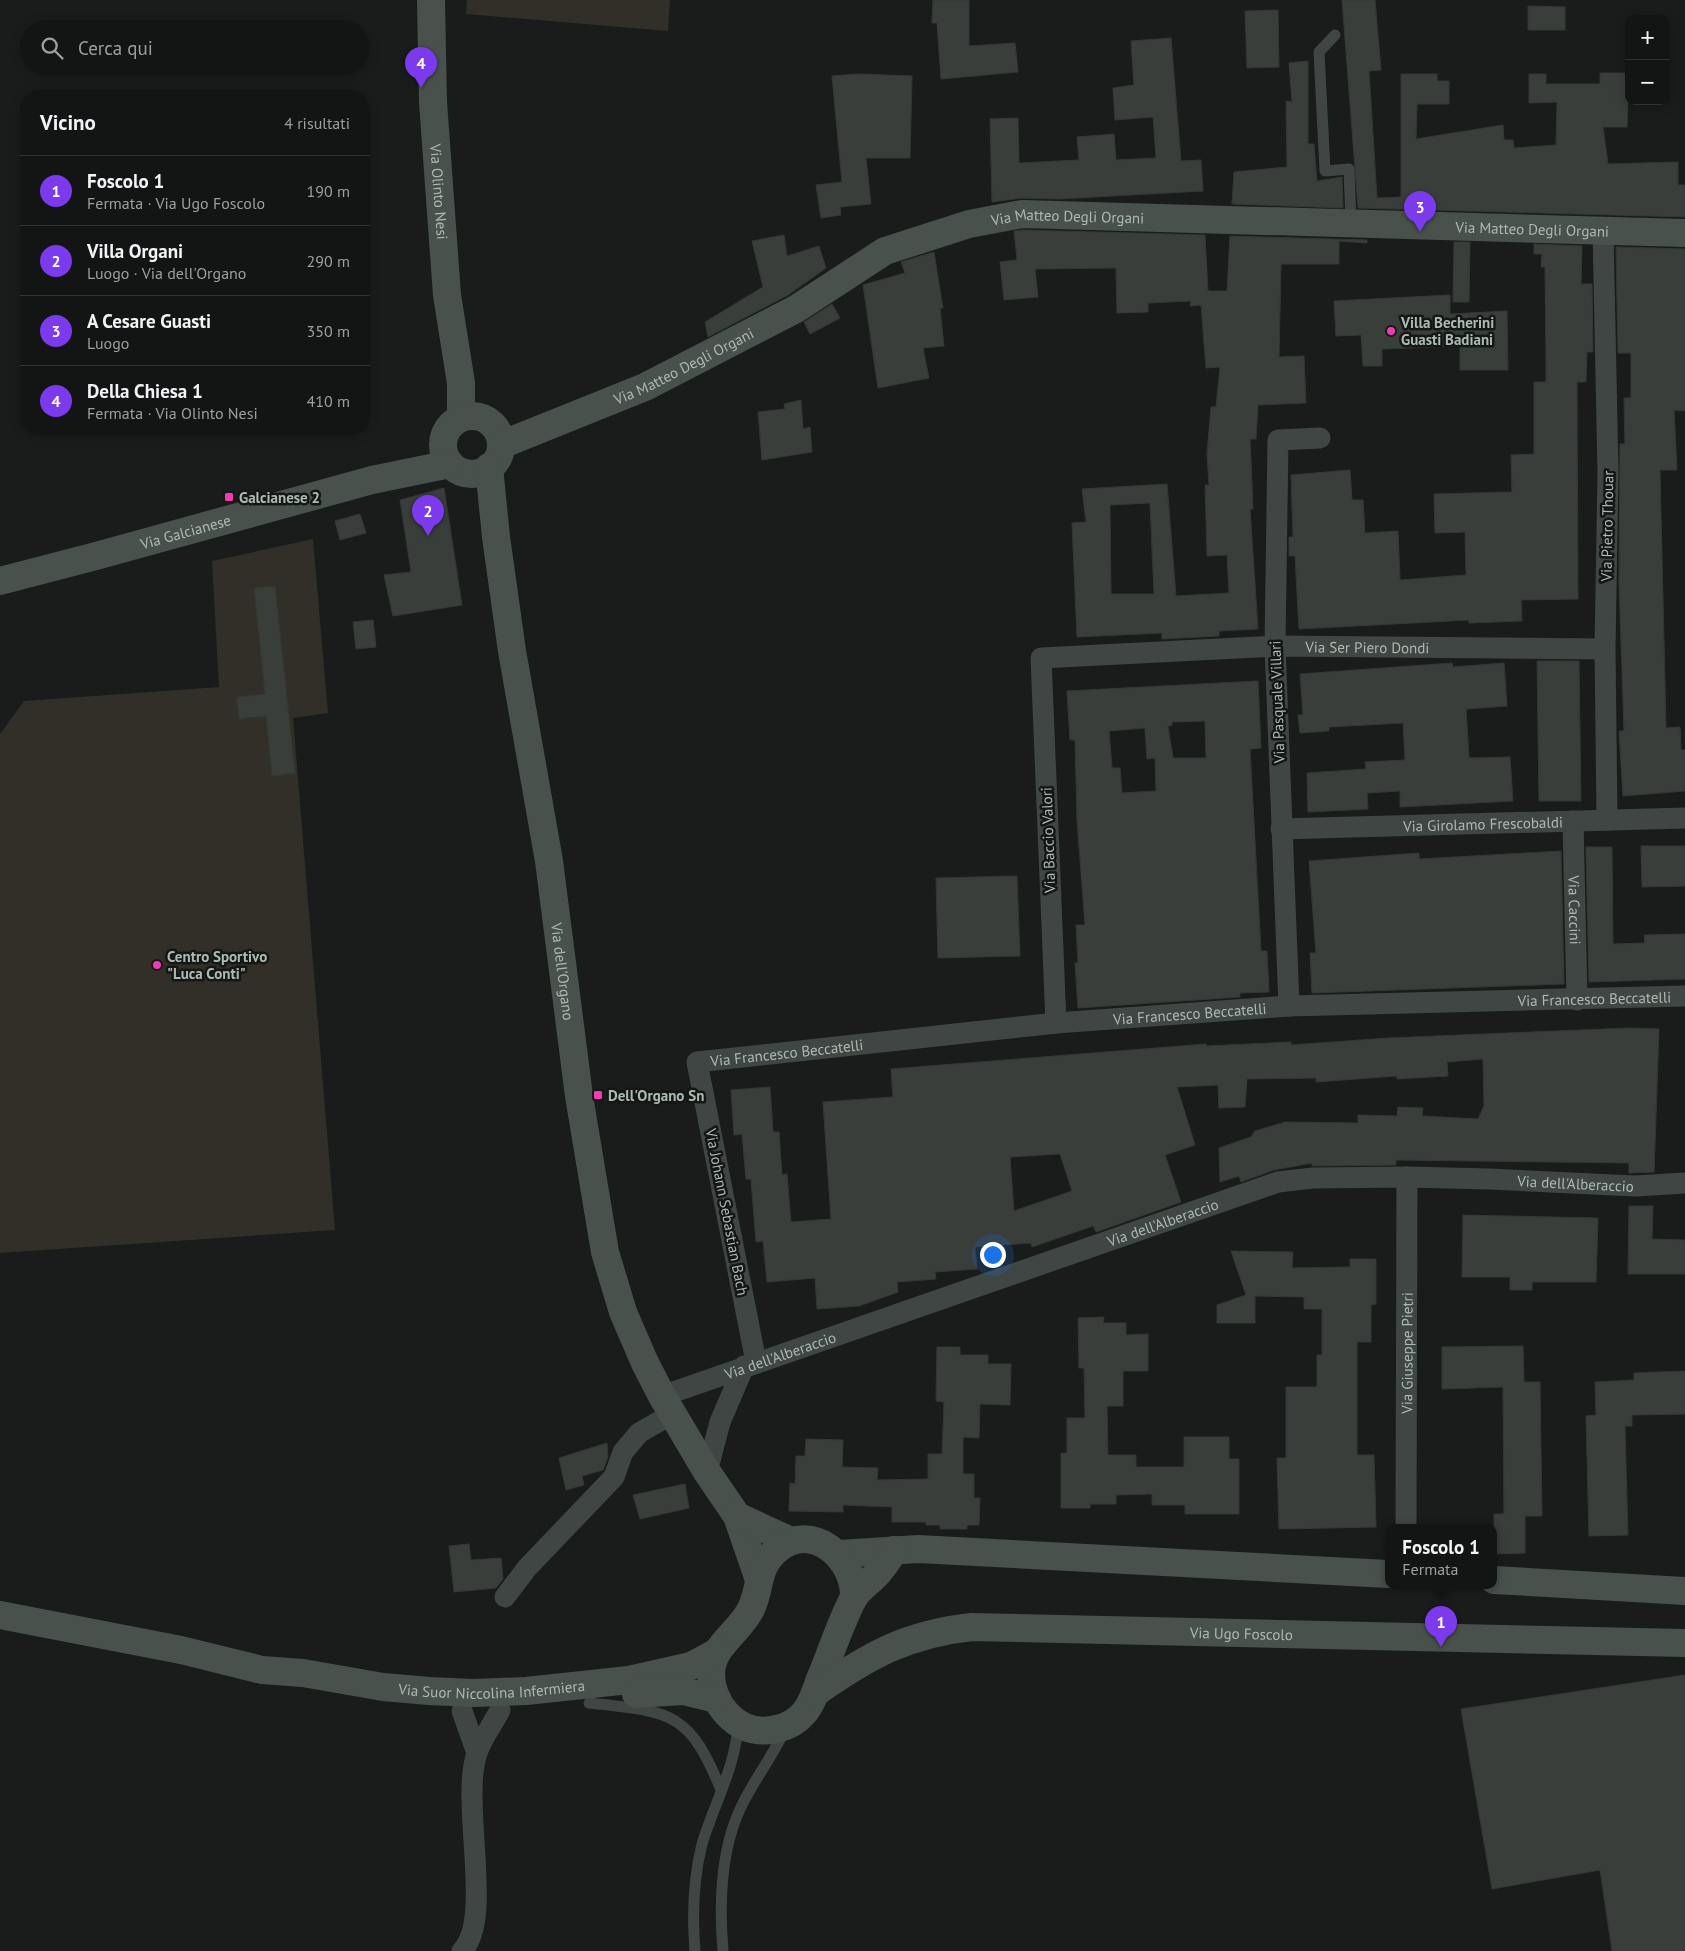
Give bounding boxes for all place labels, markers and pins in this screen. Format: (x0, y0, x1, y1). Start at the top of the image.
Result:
pin: 4 (405, 47, 437, 88)
pin: 3 (1404, 191, 1436, 232)
place label: Villa Becherini Guasti Badiani (1400, 313, 1494, 349)
marker: Villa Becherini Guasti Badiani (1385, 325, 1397, 337)
place label: Galcianese 2 (239, 488, 320, 507)
marker: Galcianese 2 (223, 491, 235, 503)
pin: 2 (412, 495, 444, 536)
place label: Centro Sportivo "Luca Conti" (167, 947, 267, 983)
marker: Centro Sportivo "Luca Conti" (151, 959, 163, 971)
place label: Dell'Organo Sn (608, 1086, 704, 1105)
marker: Dell'Organo Sn (592, 1089, 604, 1101)
pin: 1 (1425, 1606, 1457, 1647)

